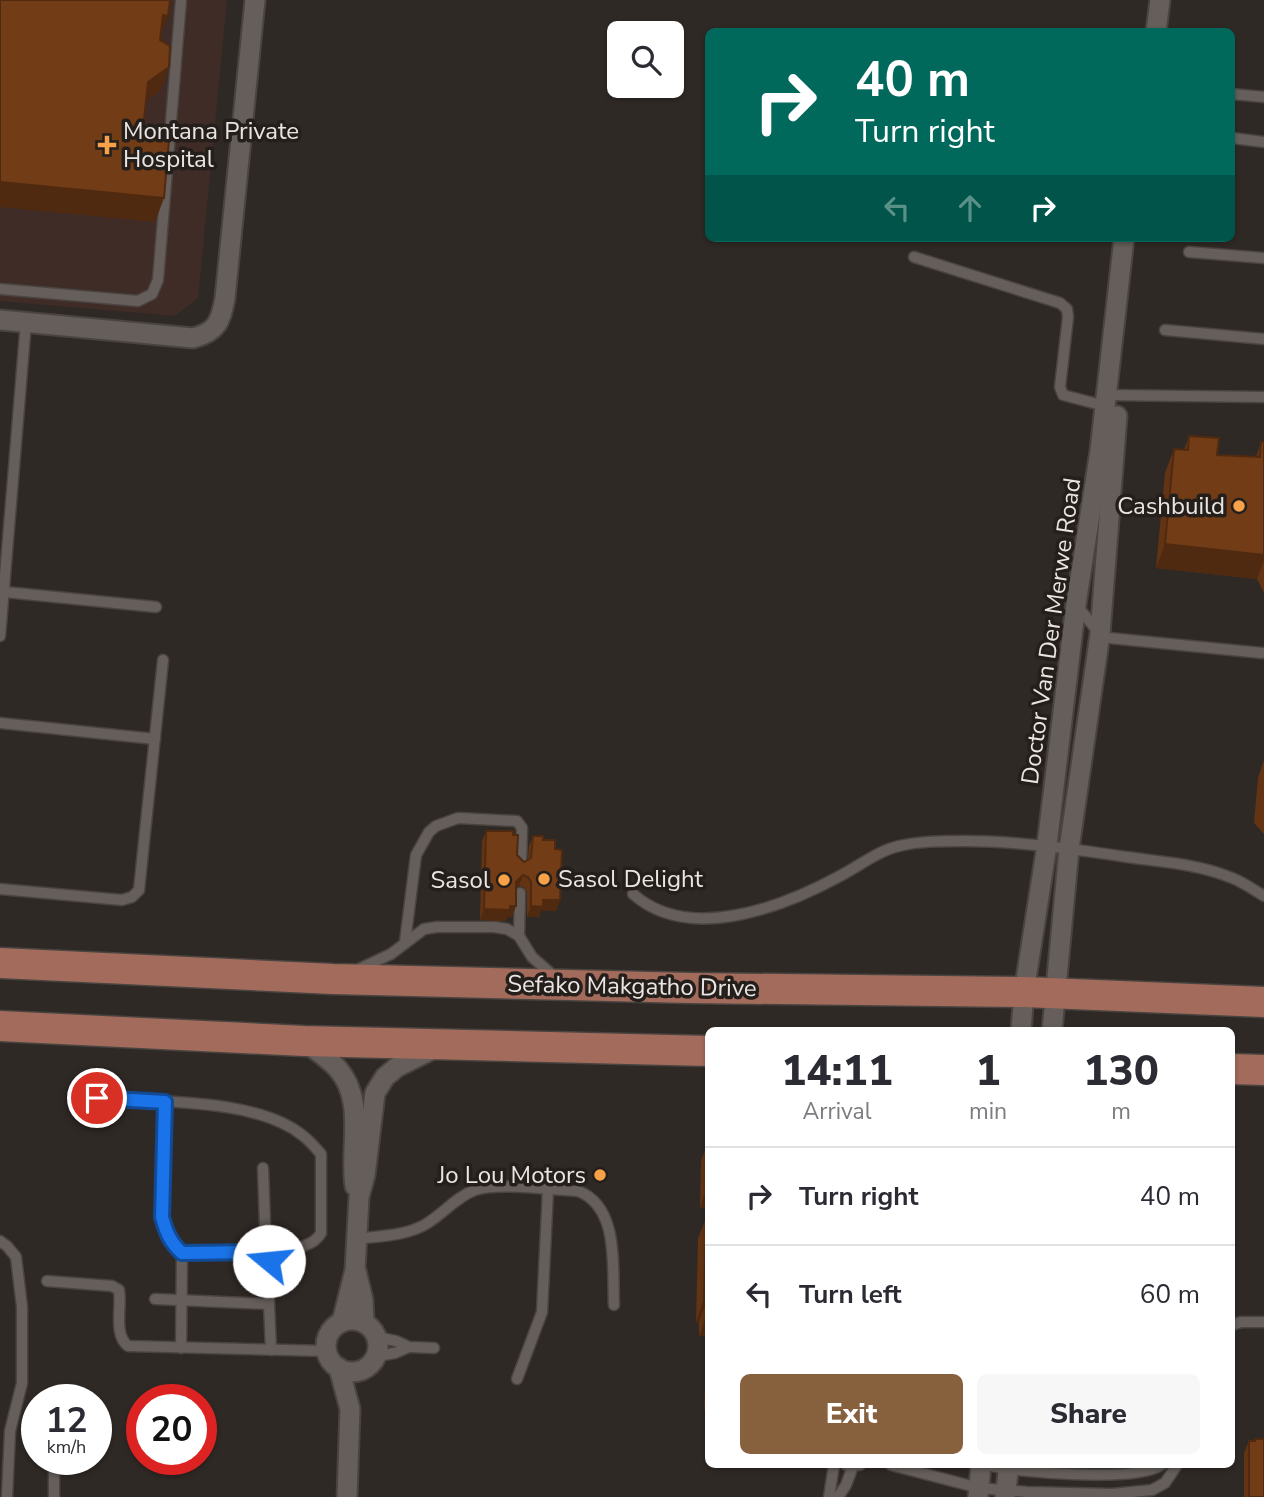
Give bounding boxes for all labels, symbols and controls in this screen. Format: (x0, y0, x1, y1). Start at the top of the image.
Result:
map controls (607, 21, 684, 98)
button: search (607, 21, 684, 98)
text: 40 m (855, 46, 970, 113)
icon: right (740, 56, 831, 147)
text: Turn right (855, 110, 995, 153)
place label: Montana Private Hospital (123, 115, 299, 175)
marker: Montana Private Hospital (97, 135, 117, 155)
icon: left (878, 189, 916, 227)
icon: ahead (951, 189, 989, 227)
icon: right (1024, 189, 1062, 227)
street label: Doctor Van Der Merwe Road (1014, 476, 1088, 786)
place label: Cashbuild (1117, 490, 1225, 522)
marker: Cashbuild (1231, 498, 1247, 514)
place label: Sasol Delight (558, 863, 704, 895)
place label: Sasol (431, 864, 490, 896)
marker: Sasol Delight (536, 871, 552, 887)
marker: Sasol (496, 872, 512, 888)
street label: Sefako Makgatho Drive (507, 968, 757, 1004)
text: 14:11 (781, 1043, 893, 1100)
text: 1 (975, 1043, 1001, 1100)
text: 130 (1083, 1043, 1159, 1100)
pin (67, 1068, 127, 1128)
icon: arrive (78, 1079, 116, 1117)
text: Arrival (802, 1096, 872, 1127)
text: min (969, 1096, 1007, 1127)
text: m (1111, 1096, 1131, 1127)
place label: Jo Lou Motors (436, 1159, 586, 1191)
marker: Jo Lou Motors (592, 1167, 608, 1183)
icon: right (740, 1177, 778, 1215)
text: Turn right (799, 1179, 918, 1214)
text: 40 m (1140, 1179, 1200, 1214)
position arrow (232, 1224, 306, 1298)
icon: left (740, 1275, 778, 1313)
text: Turn left (799, 1277, 902, 1312)
text: 60 m (1140, 1277, 1200, 1312)
button: Exit (740, 1374, 963, 1454)
button: Share (977, 1374, 1200, 1454)
speed limit sign: 20 (126, 1384, 217, 1475)
text: 12 (45, 1397, 88, 1444)
text: km/h (47, 1435, 86, 1459)

